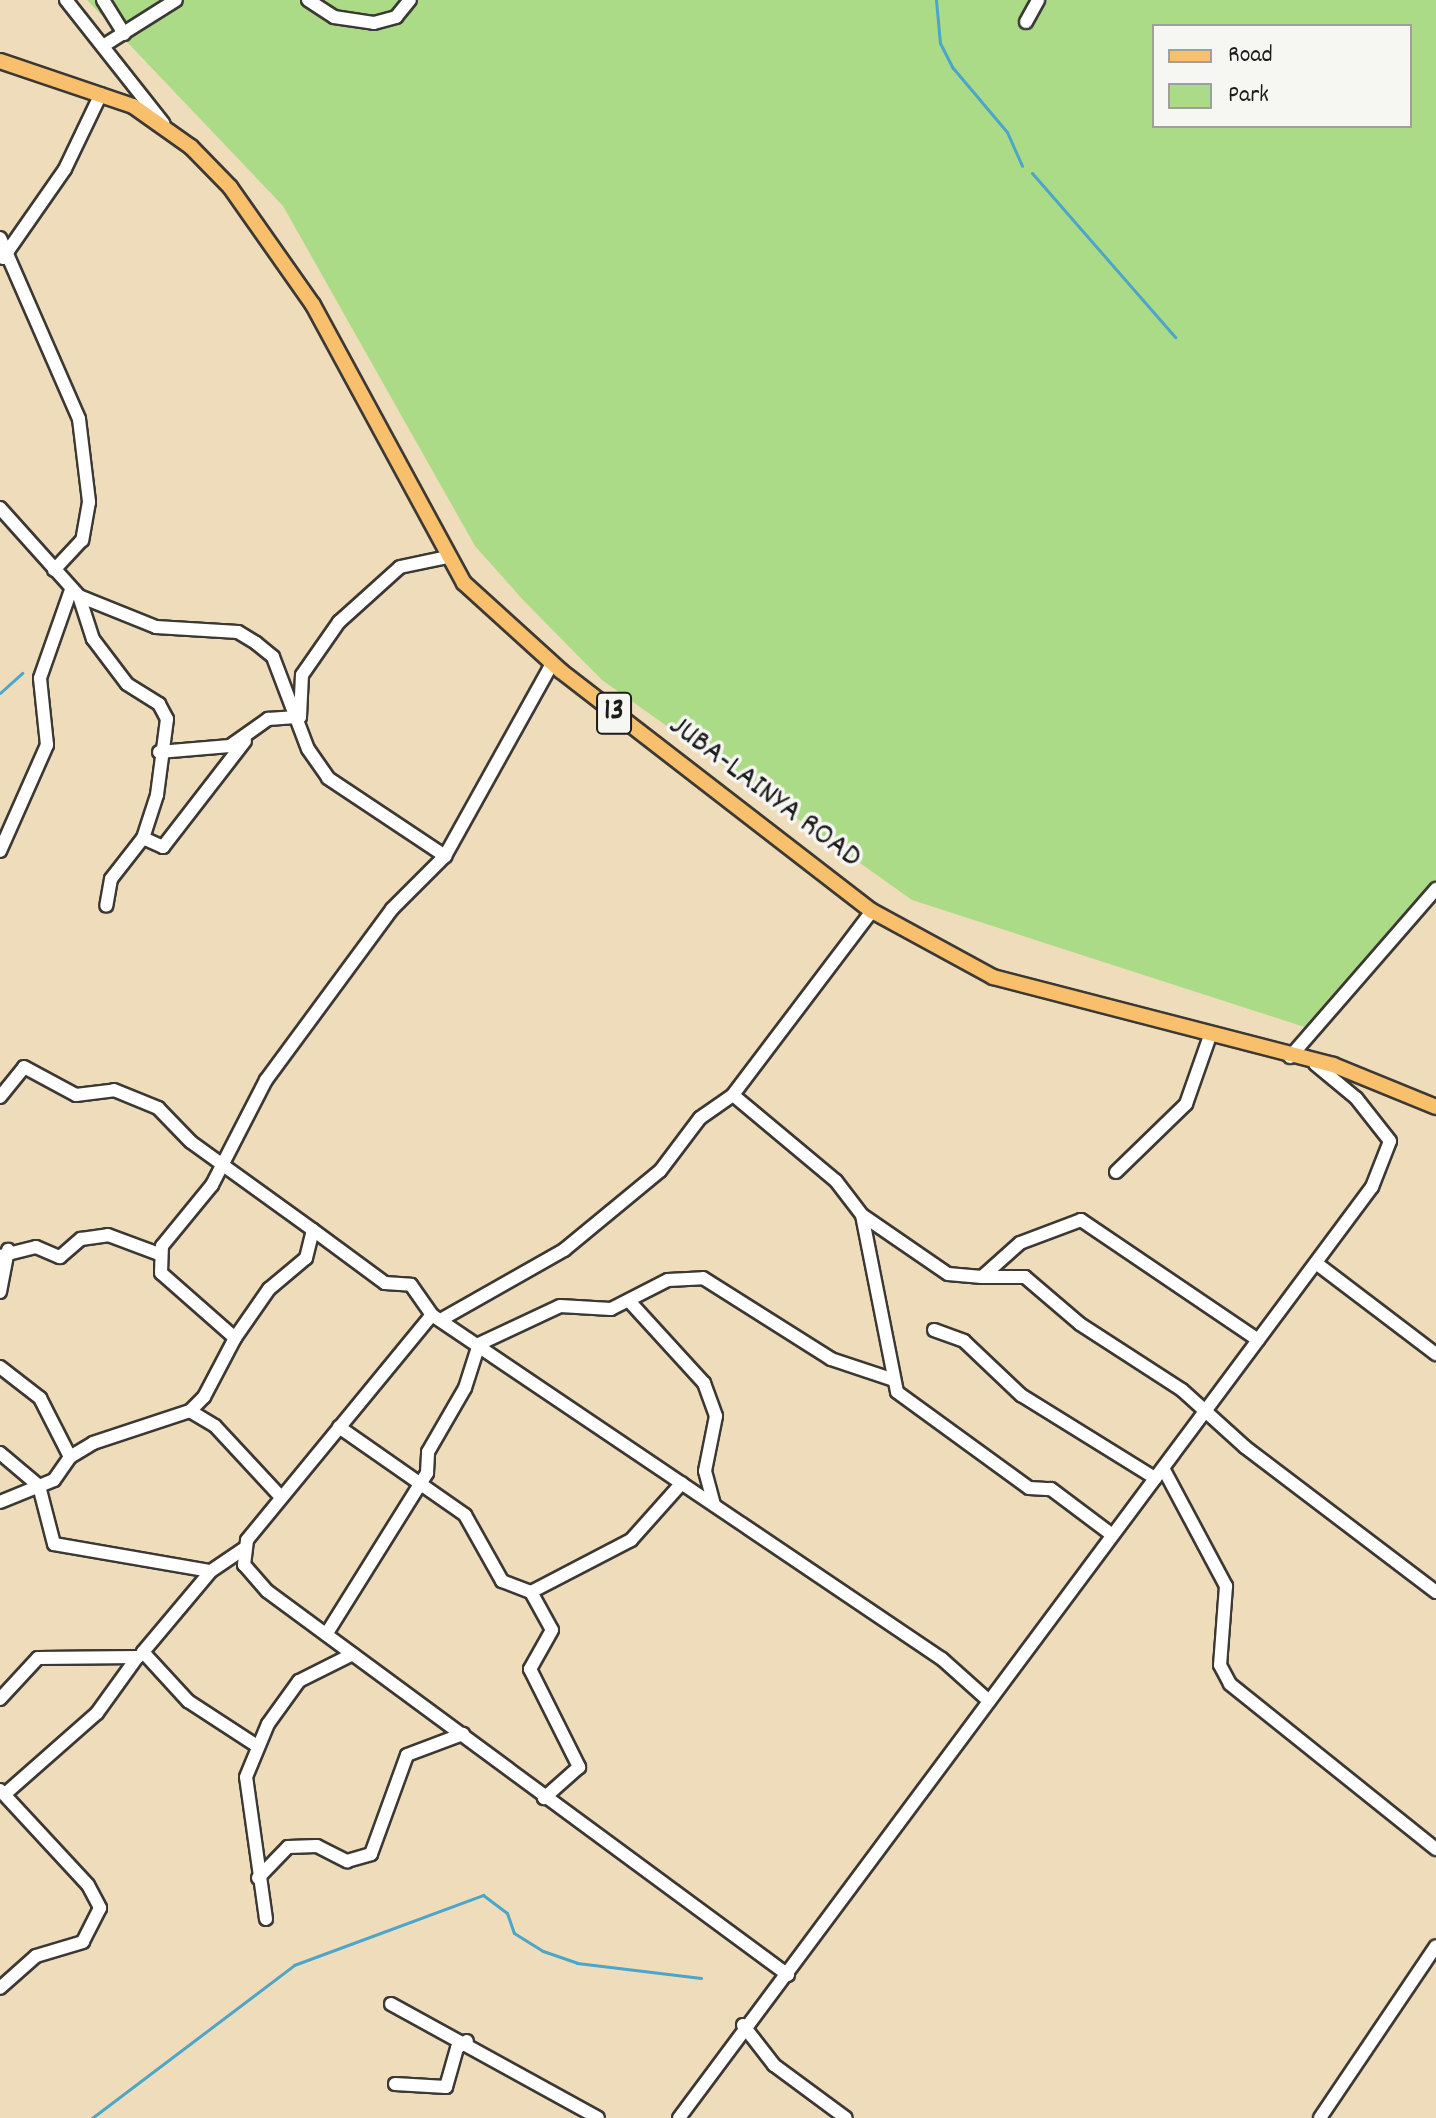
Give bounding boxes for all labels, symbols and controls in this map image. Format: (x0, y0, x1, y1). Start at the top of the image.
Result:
legend (1152, 24, 1412, 128)
text: Road (1228, 39, 1273, 73)
text: Park (1228, 79, 1269, 113)
road number: 13 (596, 687, 632, 739)
street label: JUBA-LAINYA ROAD (660, 708, 868, 878)

